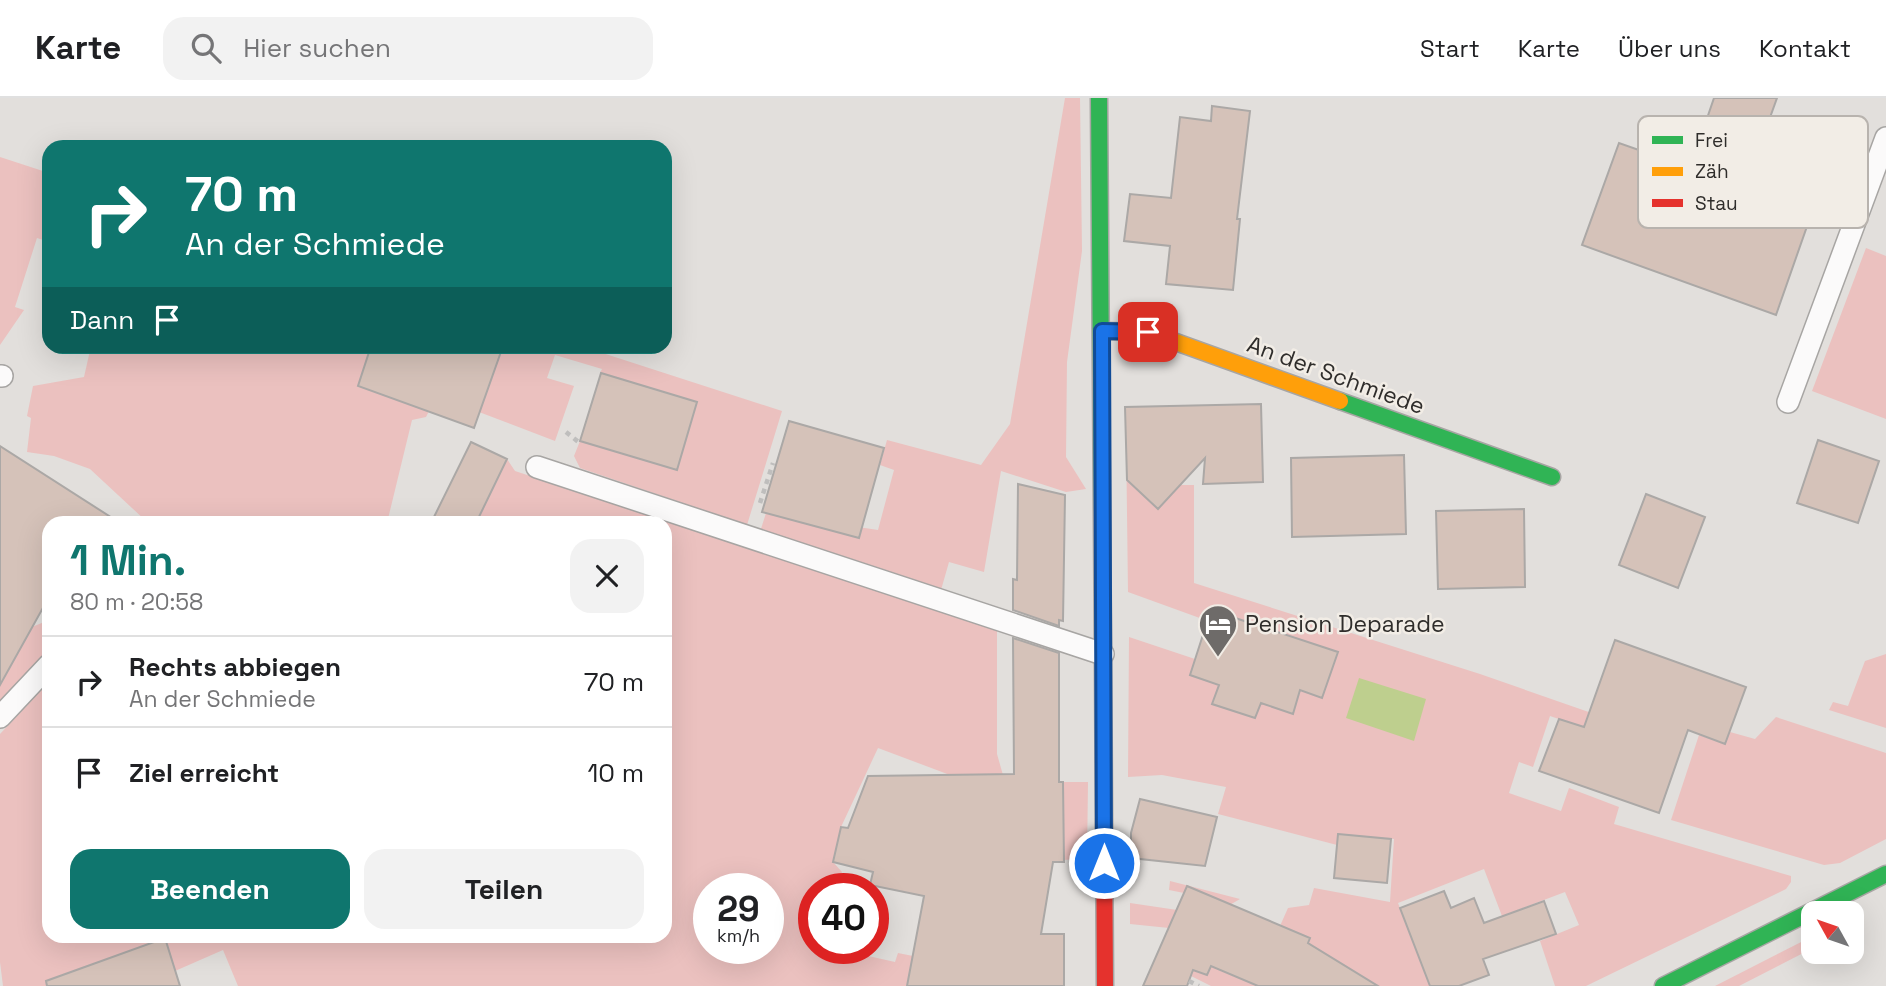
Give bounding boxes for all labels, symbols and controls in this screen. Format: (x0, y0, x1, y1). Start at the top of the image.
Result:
search box (163, 17, 653, 80)
text: Karte (35, 27, 121, 69)
icon: search (187, 29, 225, 67)
text: Hier suchen (243, 31, 391, 65)
text: Start (1420, 33, 1480, 64)
text: Karte (1518, 33, 1580, 64)
text: Über uns (1618, 33, 1721, 64)
text: Kontakt (1759, 33, 1851, 64)
legend (1638, 116, 1868, 228)
text: Frei (1695, 128, 1728, 153)
text: Zäh (1695, 159, 1729, 184)
text: 70 m (185, 163, 298, 225)
icon: right (70, 168, 161, 259)
text: Stau (1695, 191, 1738, 216)
text: An der Schmiede (185, 224, 445, 264)
icon: arrive (148, 301, 186, 339)
pin (1118, 302, 1178, 362)
text: Dann (70, 303, 134, 337)
icon: arrive (1129, 313, 1167, 351)
street label: An der Schmiede (1243, 329, 1429, 421)
text: 1 Min. (70, 534, 186, 587)
button: close (570, 539, 644, 613)
text: 80 m · 20:58 (70, 587, 203, 617)
hotel icon: Pension Deparade (1197, 603, 1239, 658)
place label: Pension Deparade (1245, 609, 1445, 639)
text: Rechts abbiegen (129, 650, 341, 684)
icon: right (70, 663, 108, 701)
text: 70 m (584, 665, 644, 699)
text: An der Schmiede (129, 684, 316, 714)
icon: arrive (70, 754, 108, 792)
text: Ziel erreicht (129, 756, 279, 790)
text: 10 m (587, 756, 644, 790)
position arrow (1067, 826, 1141, 900)
button: Beenden (70, 849, 350, 929)
button: Teilen (364, 849, 644, 929)
speed limit sign: 40 (798, 873, 889, 964)
text: 29 (717, 887, 760, 931)
north arrow (1801, 901, 1864, 964)
map controls (1801, 901, 1864, 964)
text: km/h (717, 924, 760, 947)

